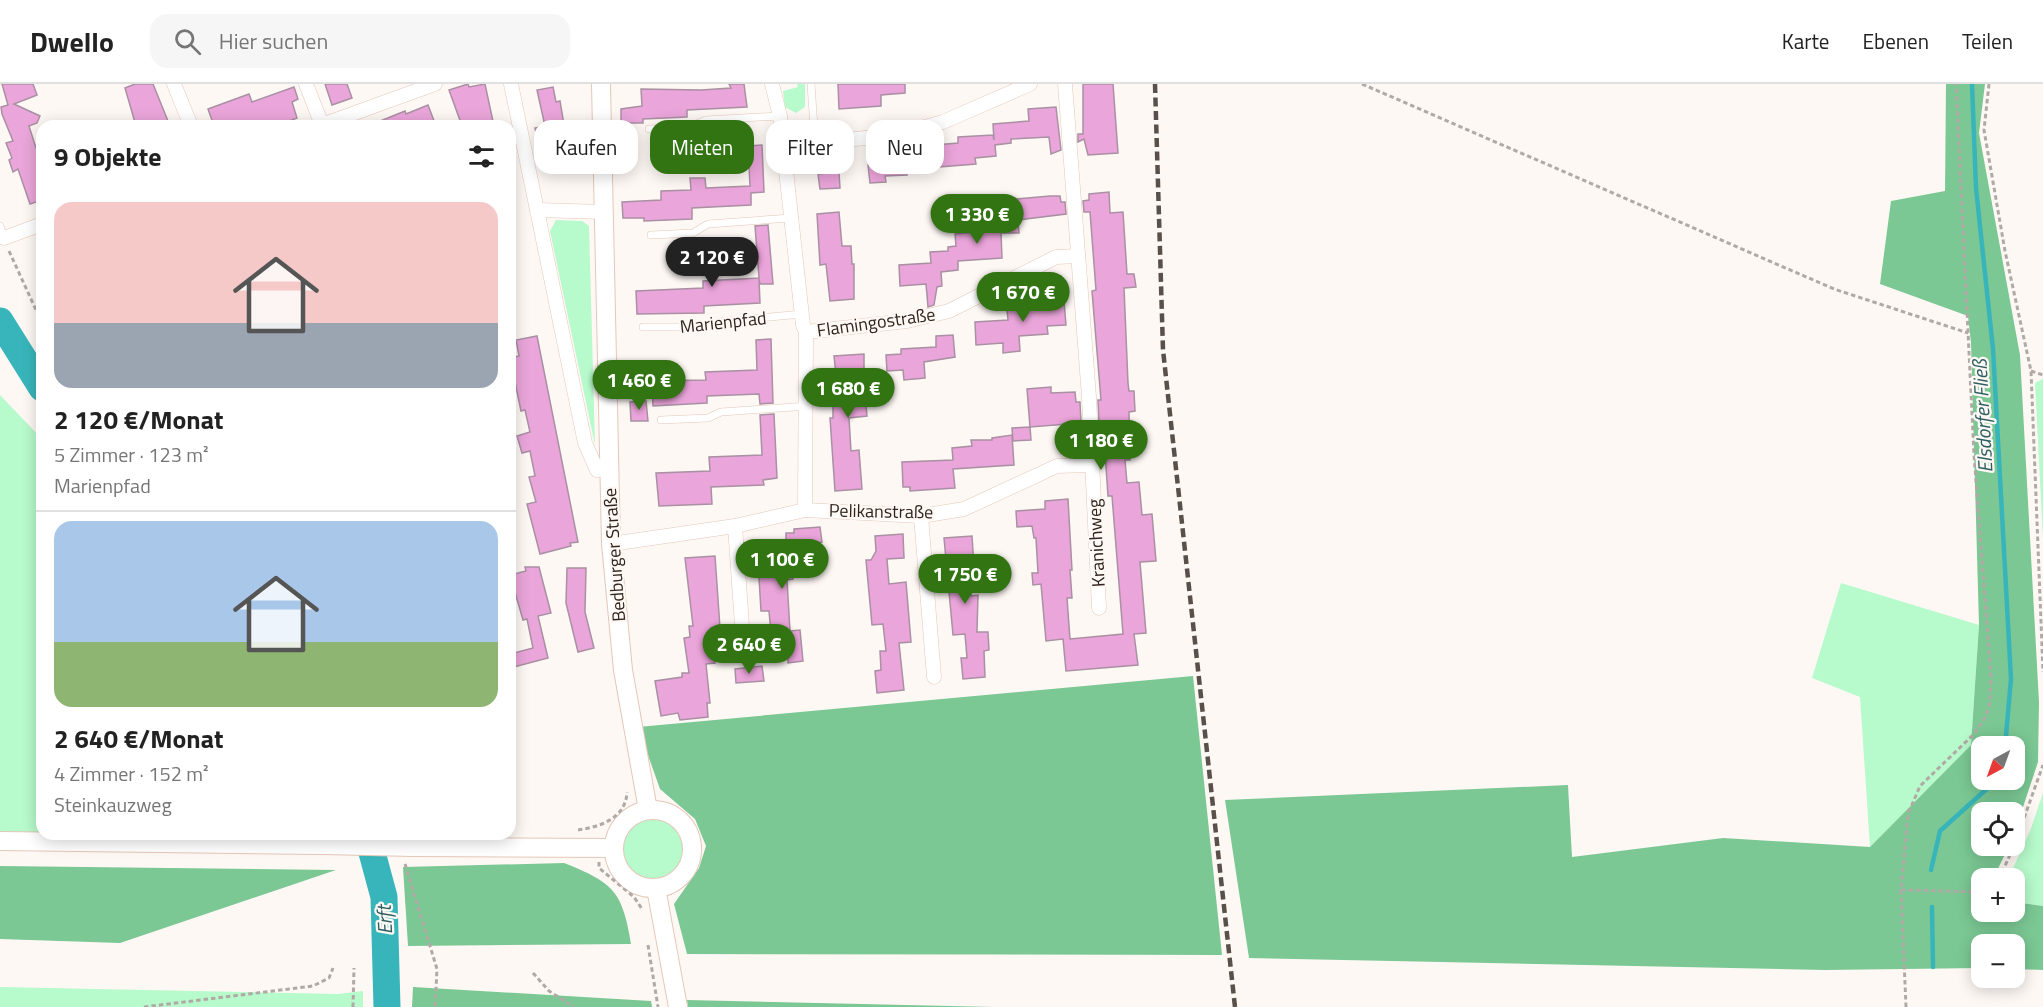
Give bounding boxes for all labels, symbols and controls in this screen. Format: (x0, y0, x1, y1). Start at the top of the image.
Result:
search box (150, 14, 570, 68)
text: Dwello (30, 20, 114, 63)
text: Hier suchen (219, 24, 328, 58)
icon: search (171, 25, 204, 58)
text: Karte (1782, 25, 1829, 57)
text: Ebenen (1862, 25, 1929, 57)
text: Teilen (1962, 25, 2013, 57)
chip: Kaufen (534, 120, 638, 174)
chip: Mieten (650, 120, 754, 174)
chip: Filter (766, 120, 854, 174)
chip: Neu (866, 120, 944, 174)
text: 9 Objekte (54, 137, 161, 176)
icon: filters (465, 140, 498, 173)
pin: 1 330 € (922, 194, 1032, 245)
text: 1 330 € (945, 198, 1009, 229)
pin: 2 120 € (657, 237, 767, 288)
icon: home (222, 241, 330, 349)
text: 2 120 € (680, 241, 744, 272)
pin: 1 670 € (968, 272, 1078, 323)
text: 1 670 € (991, 276, 1055, 307)
street label: Flamingostraße (815, 300, 937, 344)
street label: Marienpfad (678, 304, 768, 340)
water label: Elsdorfer Fließ (1963, 357, 2000, 473)
pin: 1 460 € (584, 360, 694, 411)
text: 1 460 € (607, 364, 671, 395)
pin: 1 680 € (793, 368, 903, 419)
text: 1 680 € (816, 372, 880, 403)
text: 2 120 €/Monat (54, 400, 223, 439)
pin: 1 180 € (1046, 420, 1156, 471)
text: 1 180 € (1069, 424, 1133, 455)
text: 5 Zimmer · 123 m² (54, 439, 209, 470)
text: Marienpfad (54, 470, 151, 501)
street label: Bedburger Straße (596, 487, 632, 623)
street label: Pelikanstraße (829, 497, 933, 525)
street label: Kranichweg (1080, 498, 1112, 588)
pin: 1 100 € (727, 539, 837, 590)
text: 1 100 € (750, 543, 814, 574)
pin: 1 750 € (910, 554, 1020, 605)
text: 1 750 € (933, 558, 997, 589)
icon: home (222, 560, 330, 668)
pin: 2 640 € (694, 624, 804, 675)
text: 2 640 € (717, 628, 781, 659)
text: 2 640 €/Monat (54, 719, 223, 758)
north arrow (1971, 736, 2025, 790)
map controls (1971, 736, 2025, 988)
text: 4 Zimmer · 152 m² (54, 758, 209, 789)
text: Steinkauzweg (54, 789, 172, 820)
button: locate (1971, 802, 2025, 856)
button: + (1971, 868, 2025, 922)
water label: Erft (368, 902, 400, 935)
button: − (1971, 934, 2025, 988)

